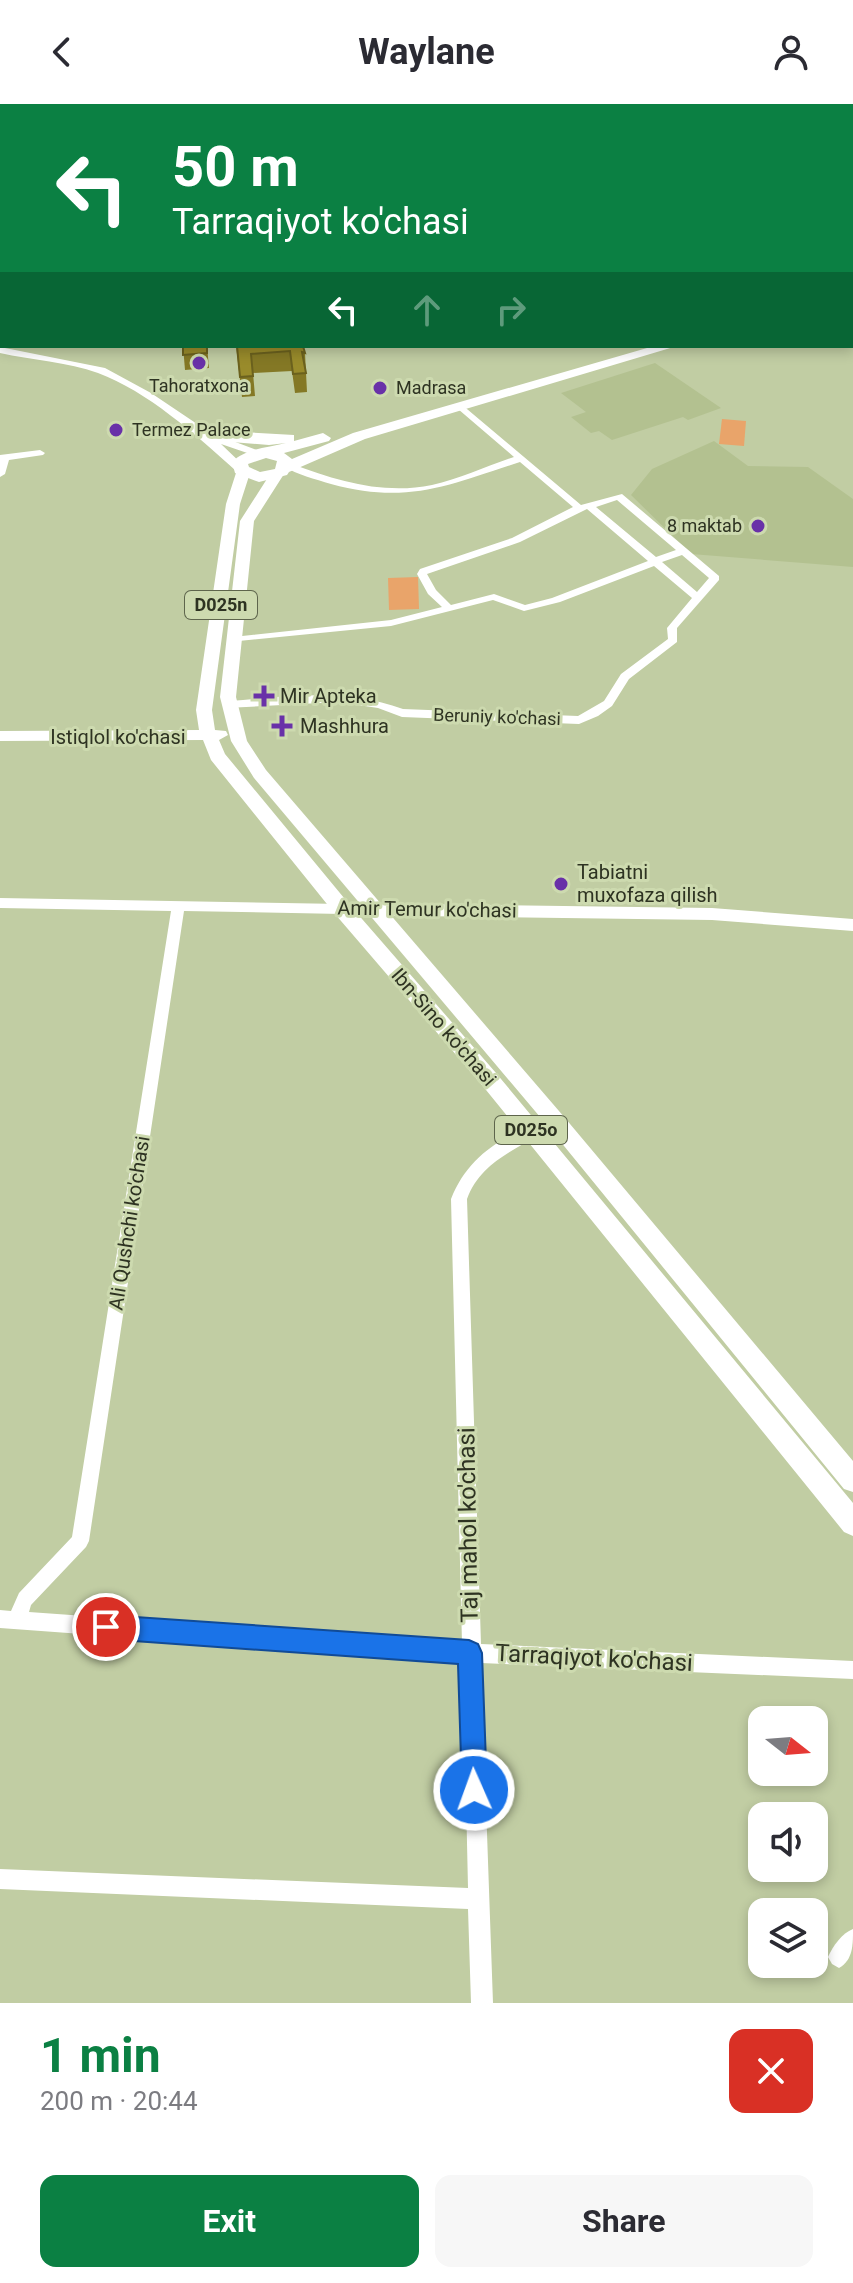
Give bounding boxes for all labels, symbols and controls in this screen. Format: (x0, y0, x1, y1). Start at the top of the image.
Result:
icon: back (40, 30, 84, 74)
icon: person (769, 30, 813, 74)
text: Waylane (358, 31, 495, 73)
text: 50 m (172, 134, 299, 200)
icon: left (40, 136, 144, 240)
text: Tarraqiyot ko'chasi (172, 201, 469, 243)
icon: left (321, 288, 365, 332)
icon: ahead (405, 288, 449, 332)
icon: right (489, 288, 533, 332)
marker: Tahoratxona (190, 354, 208, 372)
place label: Tahoratxona (149, 375, 249, 396)
place label: Madrasa (396, 377, 466, 398)
marker: Madrasa (371, 379, 389, 397)
place label: Termez Palace (132, 419, 250, 440)
marker: Termez Palace (107, 421, 125, 439)
place label: 8 maktab (667, 515, 742, 536)
marker: 8 maktab (749, 517, 767, 535)
road number: D025n (185, 591, 257, 619)
place label: Mir Apteka (280, 684, 377, 708)
marker: Mir Apteka (255, 687, 273, 705)
street label: Beruniy ko'chasi (433, 704, 561, 729)
place label: Mashhura (300, 714, 389, 738)
marker: Mashhura (271, 715, 293, 737)
street label: Istiqlol ko'chasi (50, 725, 186, 749)
place label: Tabiatni muxofaza qilish (577, 860, 718, 907)
marker: Tabiatni muxofaza qilish (552, 875, 570, 893)
street label: Amir Temur ko'chasi (337, 895, 517, 923)
street label: Ibn-Sino ko'chasi (386, 963, 502, 1091)
road number: D025o (495, 1116, 567, 1144)
street label: Ali Qushchi ko'chasi (103, 1134, 155, 1312)
street label: Taj mahol ko'chasi (452, 1427, 484, 1623)
pin (72, 1593, 140, 1661)
icon: arrive (84, 1605, 128, 1649)
street label: Tarraqiyot ko'chasi (494, 1639, 694, 1677)
north arrow (748, 1706, 828, 1786)
map controls (748, 1706, 828, 1978)
position arrow (432, 1748, 516, 1832)
button: sound (748, 1802, 828, 1882)
button: layers (748, 1898, 828, 1978)
text: 1 min (40, 2027, 161, 2084)
button: close (729, 2029, 813, 2113)
text: 200 m · 20:44 (40, 2086, 198, 2116)
button: Exit (40, 2175, 419, 2267)
button: Share (435, 2175, 813, 2267)

